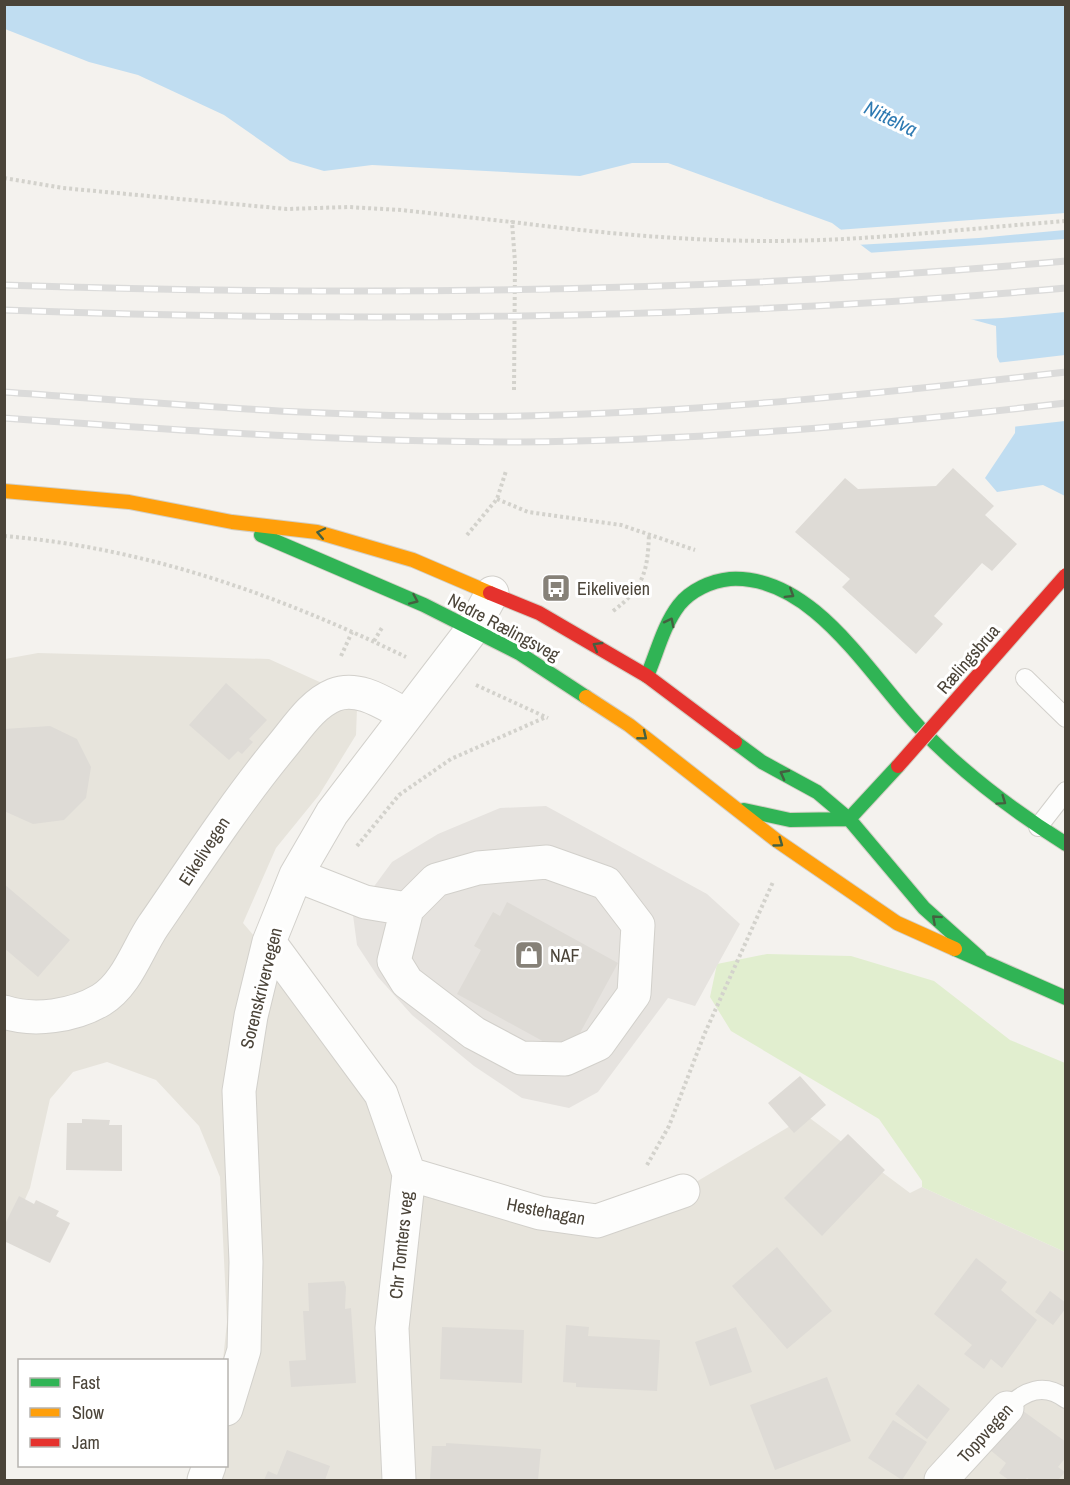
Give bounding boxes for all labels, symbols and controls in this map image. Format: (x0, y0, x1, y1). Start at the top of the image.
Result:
water label: Nittelva (860, 94, 922, 142)
one-way arrow (316, 527, 326, 540)
bus stop icon: Eikeliveien (540, 572, 572, 604)
place label: Eikeliveien (577, 576, 650, 601)
street label: Nedre Rælingsveg (444, 587, 565, 667)
one-way arrow (784, 587, 794, 599)
one-way arrow (408, 593, 419, 605)
one-way arrow (663, 618, 675, 629)
street label: Rælingsbrua (931, 619, 1005, 699)
one-way arrow (593, 641, 603, 653)
one-way arrow (637, 729, 648, 740)
one-way arrow (780, 770, 790, 781)
one-way arrow (995, 794, 1006, 805)
street label: Eikelivegen (173, 812, 235, 890)
one-way arrow (773, 835, 784, 846)
one-way arrow (933, 915, 943, 926)
street label: Sorenskrivervegen (234, 925, 288, 1051)
shop icon: NAF (513, 939, 545, 971)
place label: NAF (550, 943, 580, 968)
street label: Chr Tomters veg (383, 1189, 419, 1300)
street label: Hestehagan (505, 1191, 587, 1231)
legend (18, 1359, 228, 1467)
text: Fast (72, 1370, 100, 1395)
street label: Toppvegen (952, 1398, 1018, 1468)
text: Slow (72, 1400, 104, 1425)
text: Jam (72, 1430, 100, 1455)

